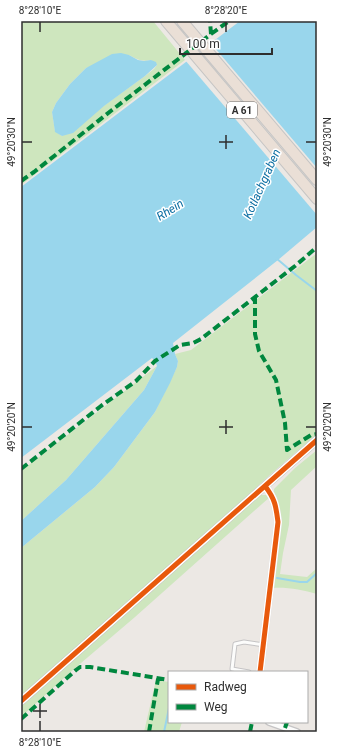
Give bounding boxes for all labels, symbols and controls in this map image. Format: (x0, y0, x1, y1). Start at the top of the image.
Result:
text: 8°28'10"E (19, 5, 62, 16)
text: 8°28'20"E (205, 5, 248, 16)
scale bar (180, 30, 272, 56)
text: 100 m (186, 37, 220, 51)
road number: A 61 (227, 102, 257, 118)
text: 49°20'30"N (6, 117, 17, 167)
text: 49°20'30"N (322, 117, 333, 167)
water label: Kotlachgraben (240, 147, 284, 221)
water label: Rhein (154, 196, 186, 224)
text: 49°20'20"N (6, 402, 17, 452)
text: 49°20'20"N (322, 402, 333, 452)
legend (168, 671, 308, 723)
text: Radweg (204, 680, 247, 694)
text: Weg (204, 700, 228, 714)
text: 8°28'10"E (19, 737, 62, 748)

